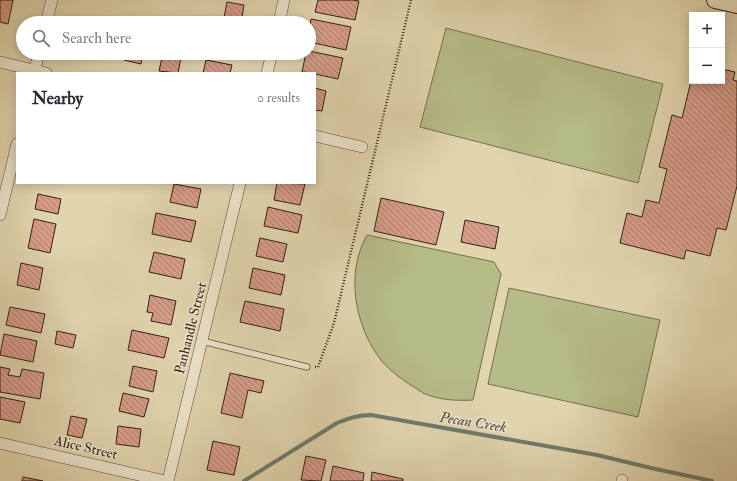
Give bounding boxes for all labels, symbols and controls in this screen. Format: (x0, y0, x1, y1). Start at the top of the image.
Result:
map controls (689, 12, 725, 84)
button: + (689, 12, 725, 48)
search box (16, 16, 316, 60)
icon: search (30, 27, 52, 49)
text: Search here (62, 29, 131, 48)
button: − (689, 48, 725, 84)
text: Nearby (32, 88, 83, 109)
text: 0 results (257, 90, 300, 106)
street label: Panhandle Street (171, 280, 210, 376)
water label: Pecan Creek (437, 408, 508, 437)
street label: Alice Street (52, 432, 120, 463)

